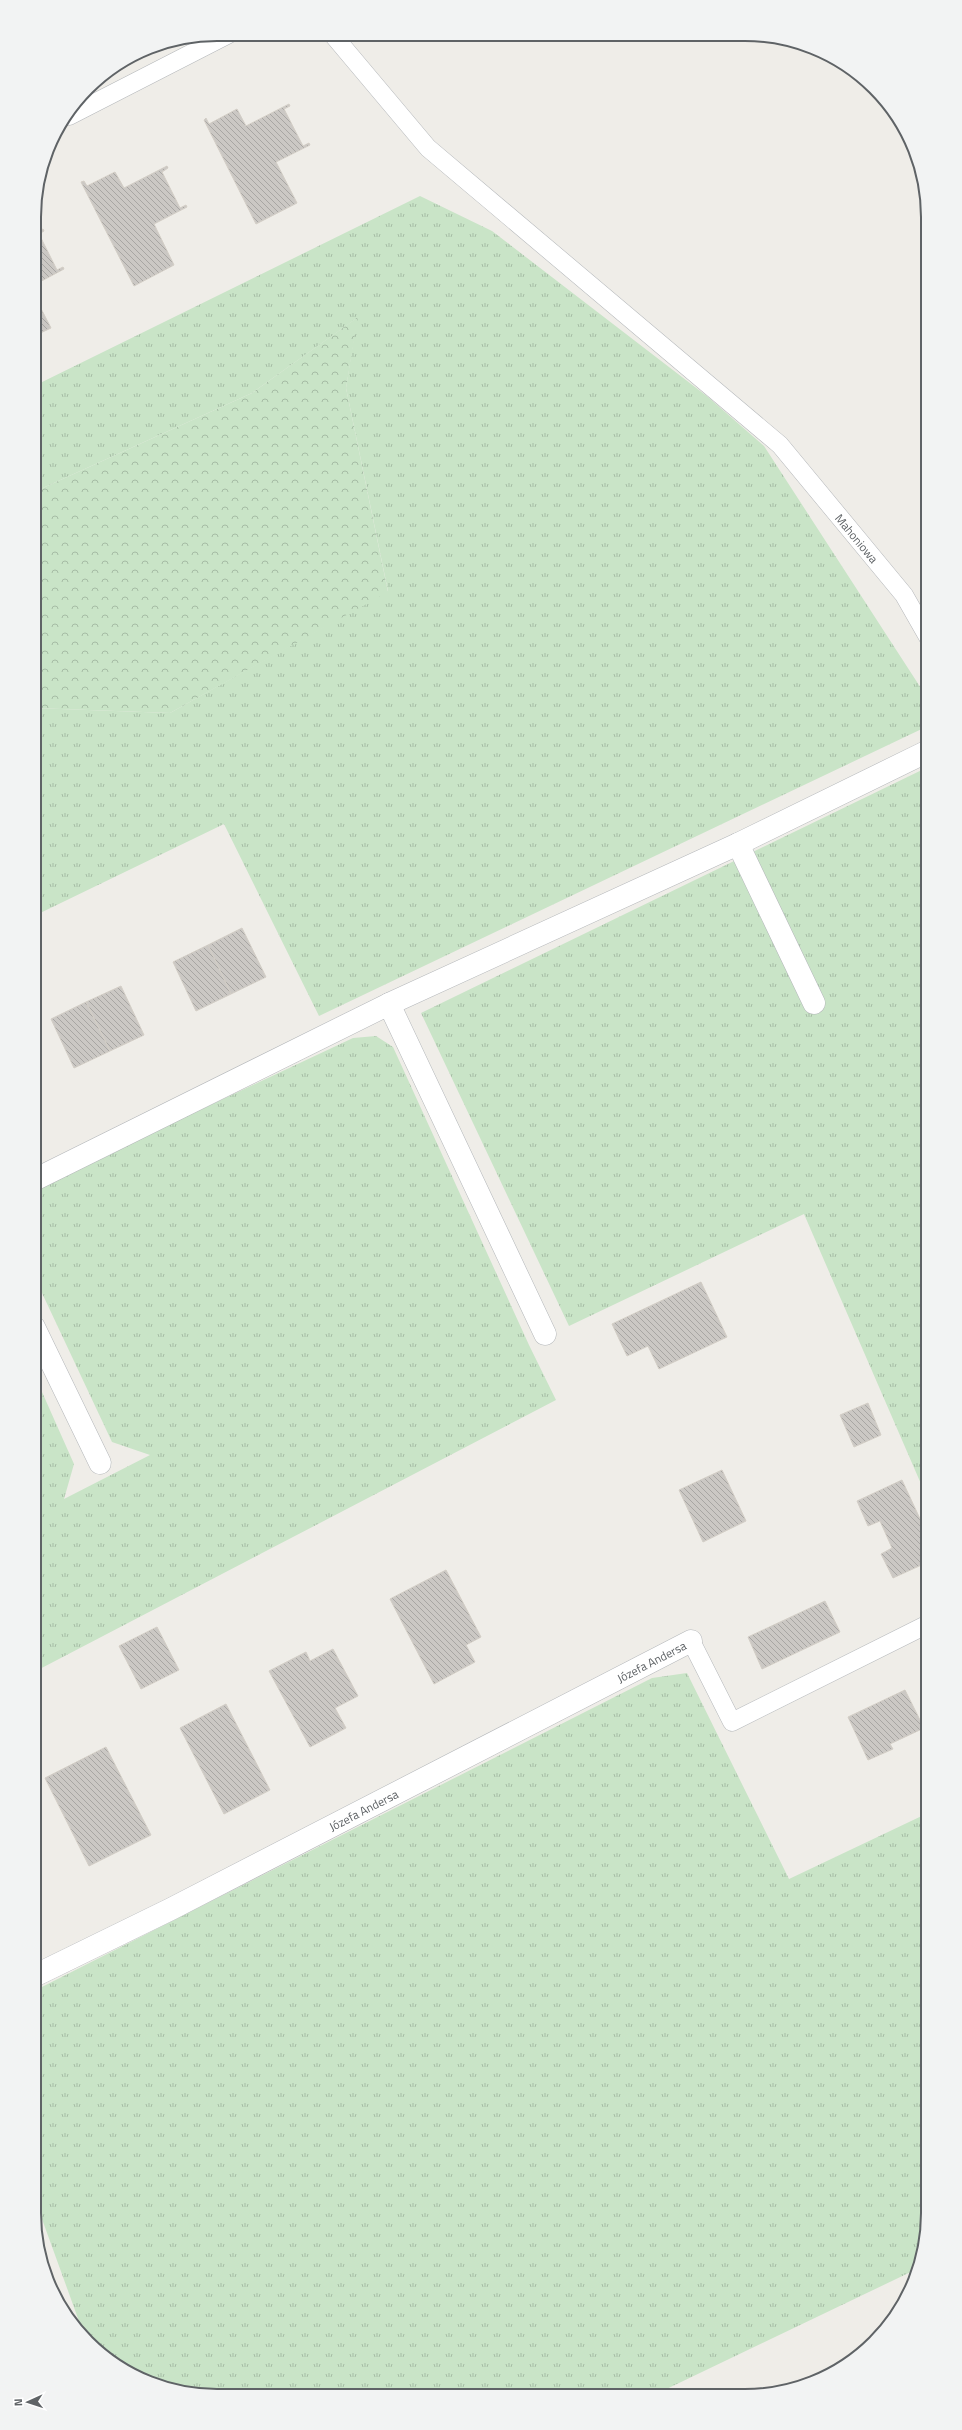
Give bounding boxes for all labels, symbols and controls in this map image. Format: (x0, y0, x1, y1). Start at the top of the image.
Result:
street label: Mahoniowa (831, 509, 883, 567)
street label: Józefa Andersa (613, 1636, 689, 1687)
street label: Józefa Andersa (325, 1784, 401, 1836)
north arrow (8, 2382, 48, 2422)
text: N (10, 2398, 26, 2407)

